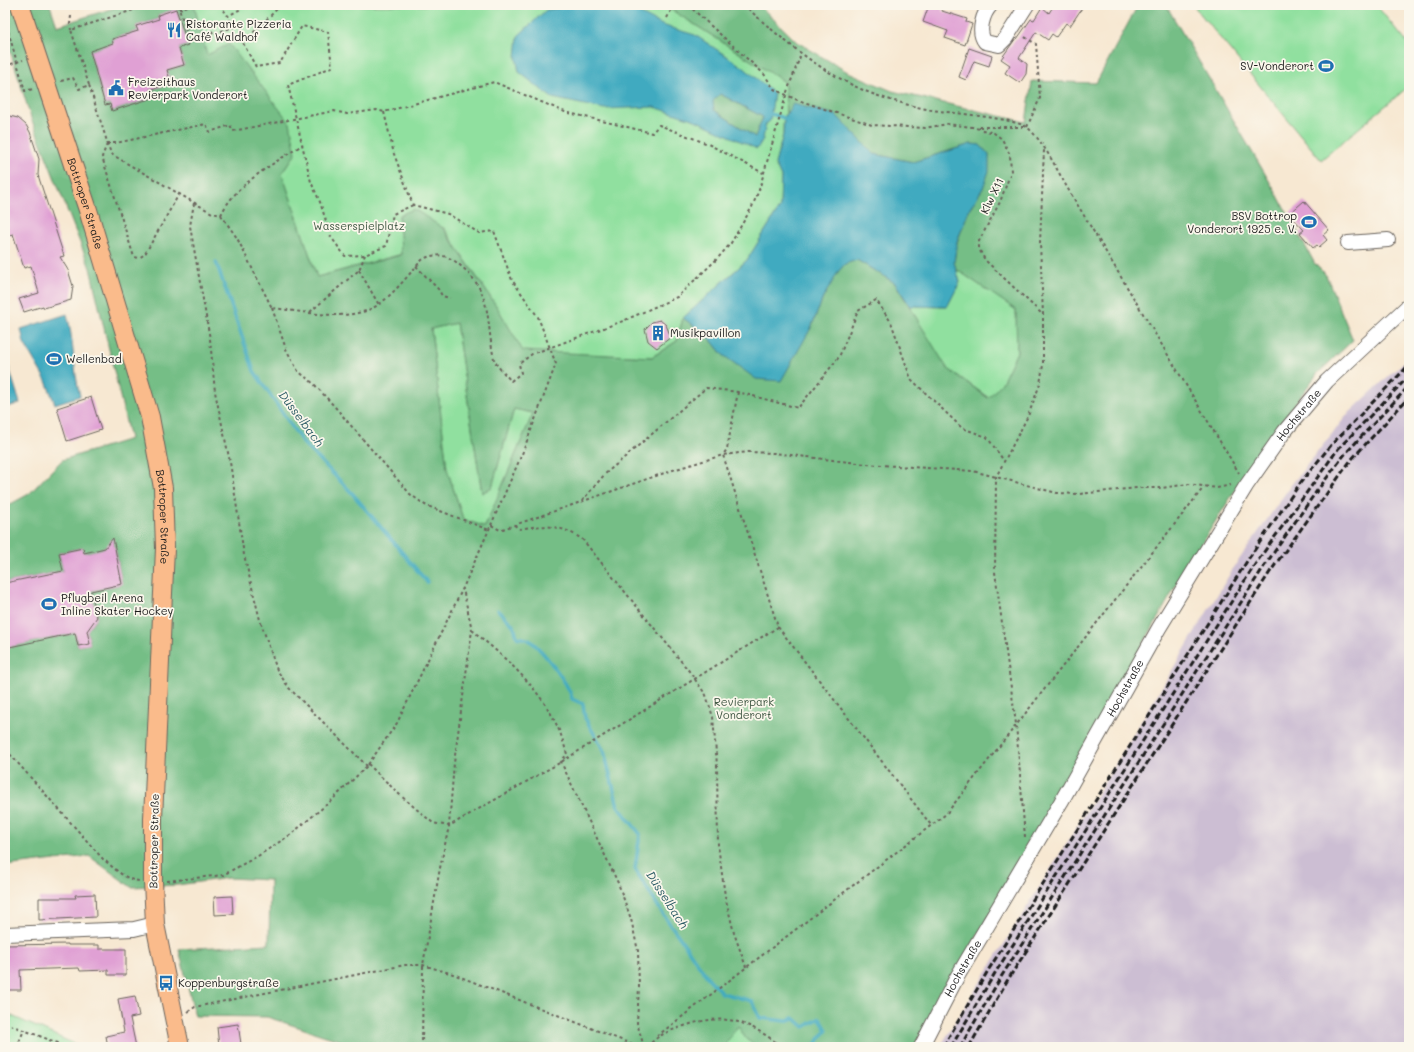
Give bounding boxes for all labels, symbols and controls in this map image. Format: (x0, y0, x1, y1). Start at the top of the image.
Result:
place label: Ristorante Pizzeria Café Waldhof (186, 16, 292, 44)
restaurant icon: Ristorante Pizzeria Café Waldhof (165, 21, 183, 39)
sports icon: SV-Vonderort (1317, 57, 1335, 75)
place label: SV-Vonderort (1240, 58, 1314, 73)
place label: Freizeithaus Revierpark Vonderort (128, 74, 248, 102)
public building icon: Freizeithaus Revierpark Vonderort (107, 79, 125, 97)
street label: Bottroper Straße (64, 156, 107, 251)
street label: Klw X11 (976, 175, 1007, 216)
place label: BSV Bottrop Vonderort 1925 e. V. (1187, 208, 1297, 236)
sports icon: BSV Bottrop Vonderort 1925 e. V. (1300, 213, 1318, 231)
park label: Wasserspielplatz (313, 218, 405, 233)
building icon: Musikpavillon (649, 324, 667, 342)
place label: Musikpavillon (670, 325, 740, 340)
sports icon: Wellenbad (45, 350, 63, 368)
place label: Wellenbad (66, 351, 122, 366)
street label: Hochstraße (1272, 385, 1324, 444)
water label: Düsselbach (276, 387, 328, 450)
street label: Bottroper Straße (153, 468, 173, 565)
place label: Pflugbeil Arena Inline Skater Hockey (61, 590, 174, 618)
sports icon: Pflugbeil Arena Inline Skater Hockey (40, 595, 58, 613)
street label: Hochstraße (1103, 656, 1147, 719)
park label: Revierpark Vonderort (714, 694, 774, 722)
street label: Bottroper Straße (145, 793, 162, 889)
water label: Düsselbach (643, 867, 693, 932)
street label: Hochstraße (940, 937, 985, 999)
bus stop icon: Koppenburgstraße (157, 974, 175, 992)
place label: Koppenburgstraße (178, 975, 279, 990)

